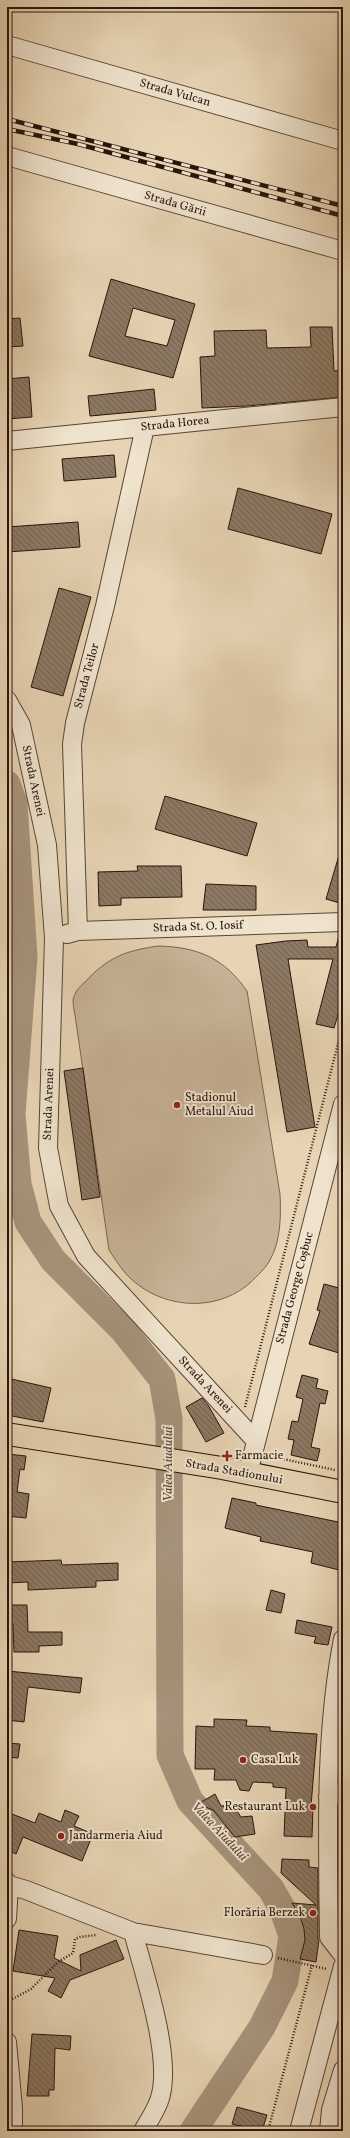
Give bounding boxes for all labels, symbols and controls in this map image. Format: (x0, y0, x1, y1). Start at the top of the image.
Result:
street label: Strada Vulcan (138, 75, 212, 111)
street label: Strada Gării (142, 187, 208, 221)
street label: Strada Horea (140, 412, 210, 436)
street label: Strada Teilor (71, 642, 103, 710)
street label: Strada Arenei (18, 744, 48, 819)
street label: Strada St. O. Iosif (153, 917, 245, 937)
street label: Strada Arenei (40, 1067, 58, 1141)
place label: Stadionul Metalul Aiud (185, 1090, 254, 1120)
marker: Stadionul Metalul Aiud (172, 1100, 182, 1110)
street label: Strada George Coșbuc (272, 1230, 318, 1346)
street label: Strada Arenei (174, 1353, 236, 1417)
water label: Valea Aiudului (160, 1426, 178, 1501)
place label: Farmacie (235, 1448, 284, 1464)
marker: Farmacie (222, 1451, 232, 1461)
street label: Strada Stadionului (184, 1456, 284, 1488)
place label: Casa Luk (251, 1752, 299, 1768)
marker: Casa Luk (238, 1755, 248, 1765)
water label: Valea Aiudului (187, 1798, 252, 1866)
place label: Restaurant Luk (224, 1799, 305, 1815)
marker: Restaurant Luk (308, 1802, 318, 1812)
place label: Jandarmeria Aiud (69, 1828, 163, 1844)
marker: Jandarmeria Aiud (56, 1831, 66, 1841)
place label: Florăria Berzek (224, 1905, 305, 1921)
marker: Florăria Berzek (308, 1908, 318, 1918)

